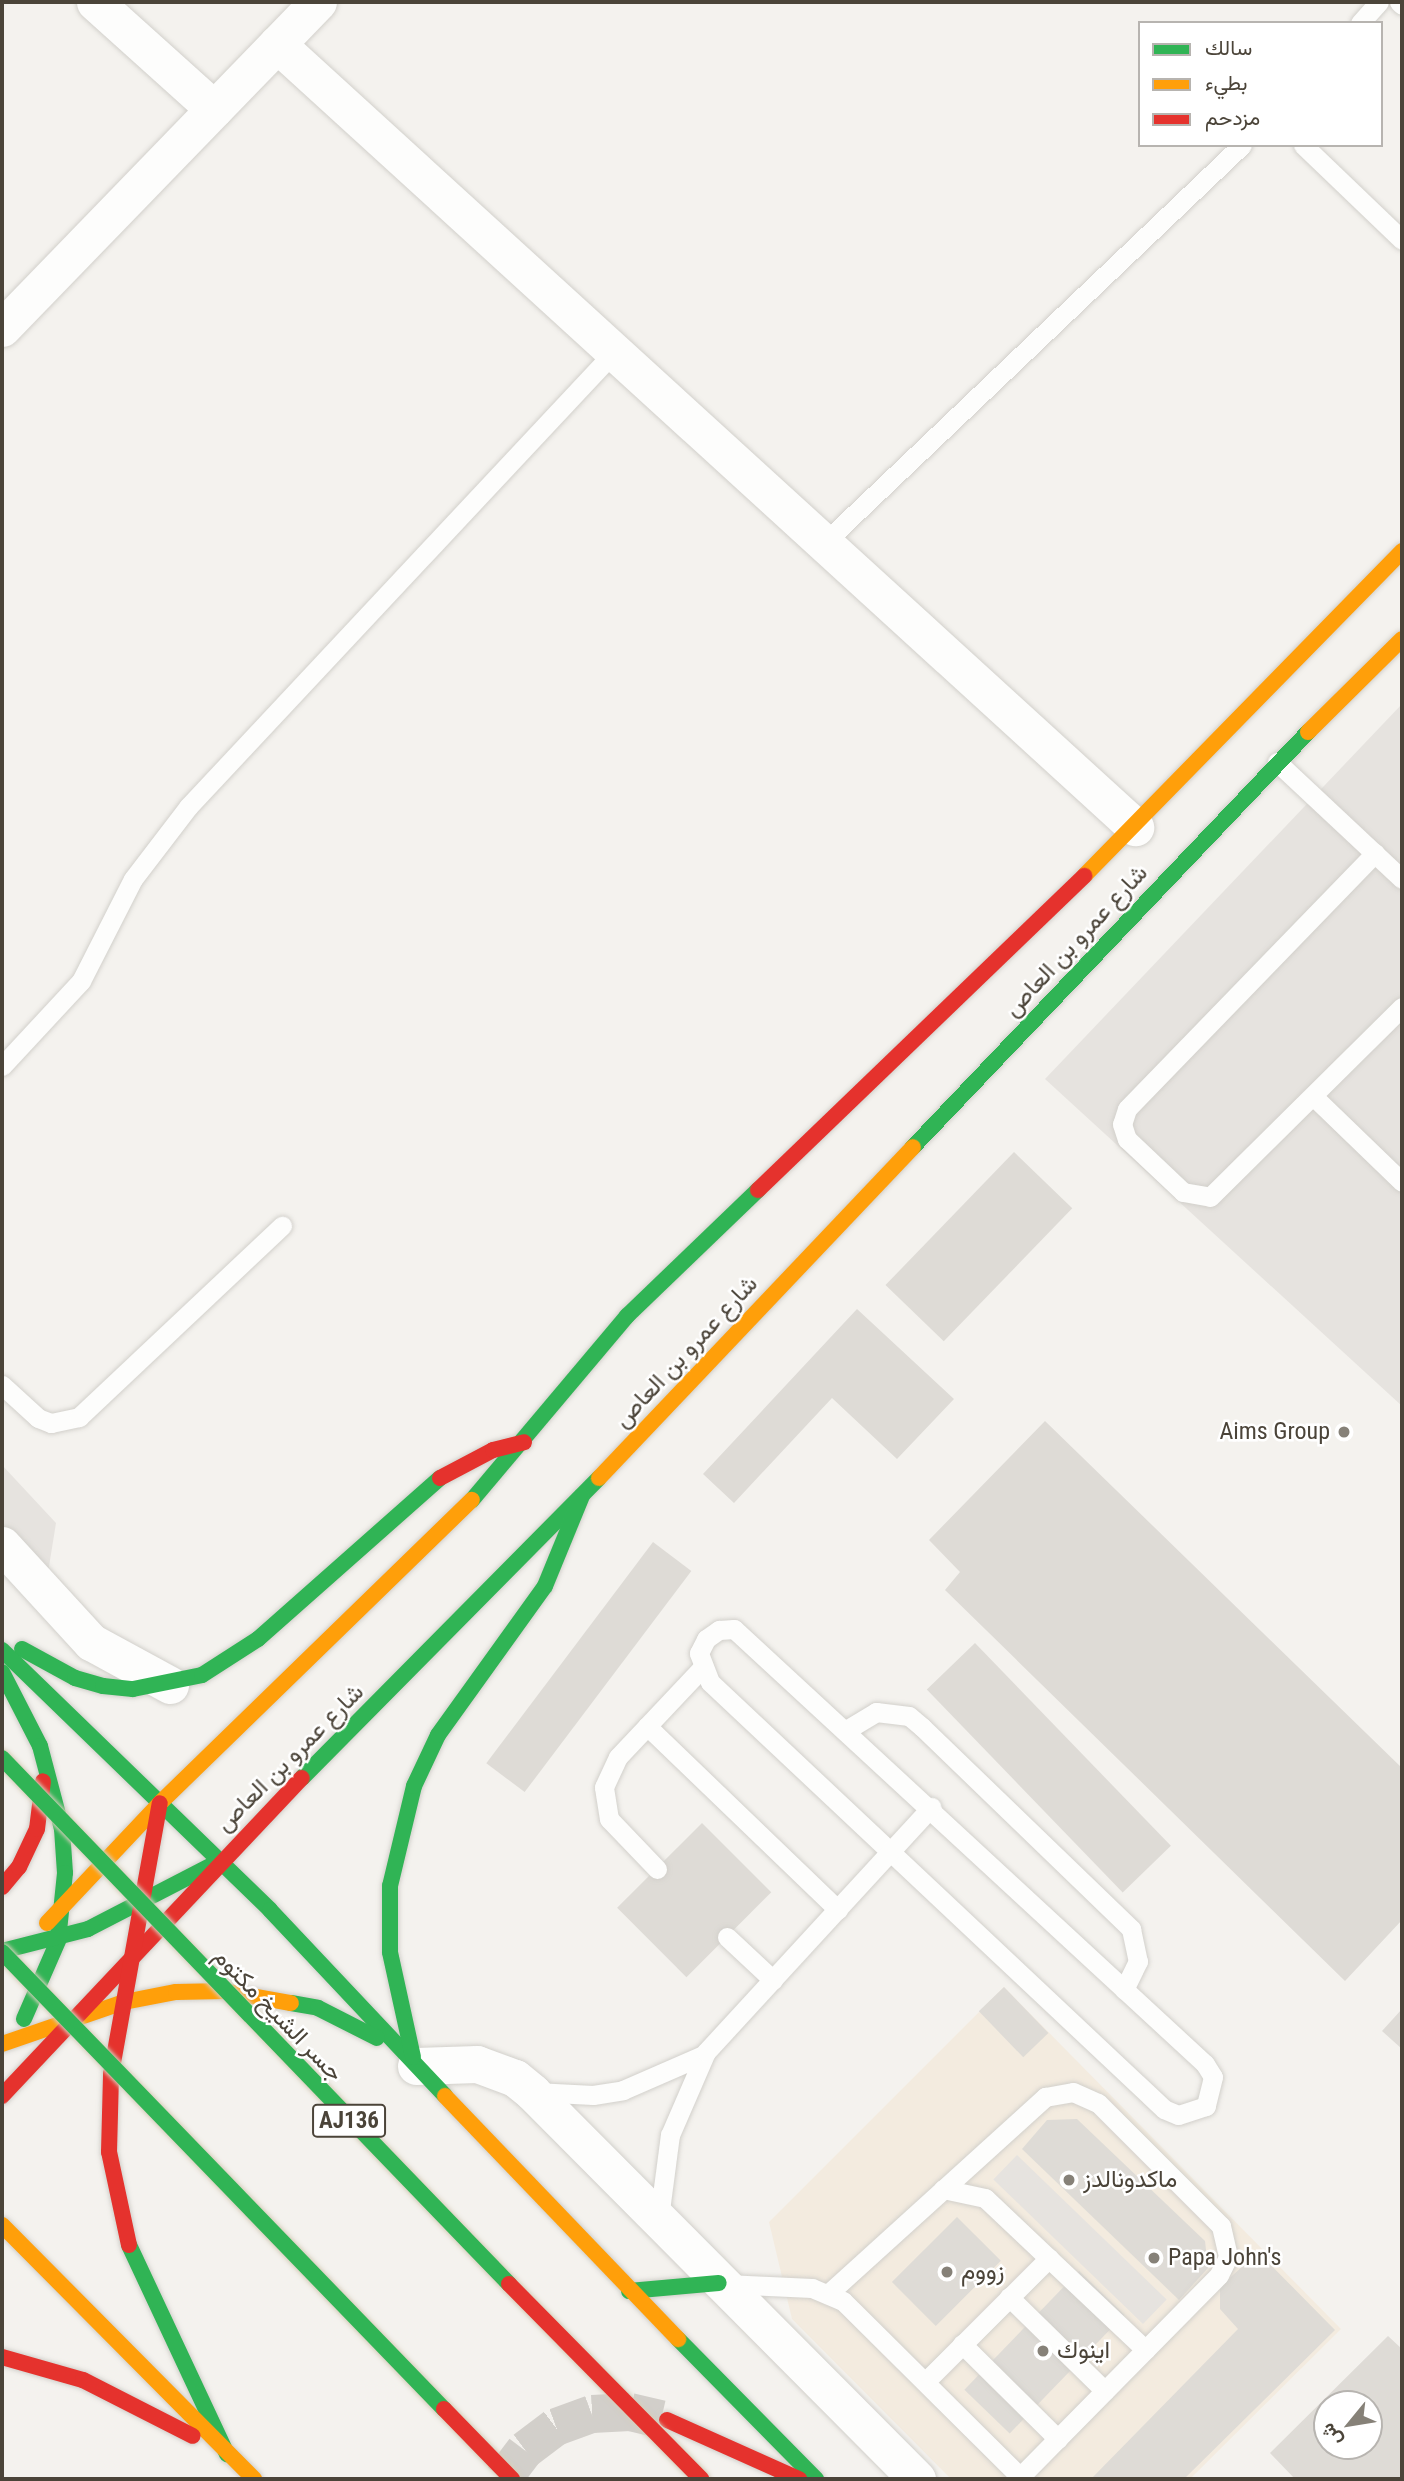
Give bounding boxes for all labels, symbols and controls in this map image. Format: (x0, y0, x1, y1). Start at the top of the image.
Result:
legend (1138, 21, 1383, 147)
text: سالك (1205, 36, 1252, 60)
text: بطيء (1205, 71, 1248, 95)
text: مزدحم (1205, 106, 1260, 130)
street label: شارع عمرو بن العاص (998, 859, 1154, 1023)
street label: شارع عمرو بن العاص (608, 1270, 764, 1434)
place label: Aims Group (1219, 1418, 1330, 1446)
marker: Aims Group (1336, 1424, 1352, 1440)
street label: شارع عمرو بن العاص (210, 1678, 370, 1838)
street label: جسر الشيخ مكتوم (207, 1942, 349, 2088)
road number: AJ136 (310, 2102, 388, 2140)
place label: ماكدونالدز (1083, 2166, 1177, 2194)
marker: ماكدونالدز (1061, 2172, 1077, 2188)
place label: Papa John's (1168, 2244, 1281, 2272)
marker: Papa John's (1146, 2250, 1162, 2266)
place label: زووم (961, 2258, 1004, 2286)
marker: زووم (939, 2264, 955, 2280)
place label: اينوك (1057, 2337, 1110, 2365)
marker: اينوك (1035, 2343, 1051, 2359)
north arrow (1313, 2390, 1383, 2460)
text: ش (1315, 2419, 1347, 2450)

